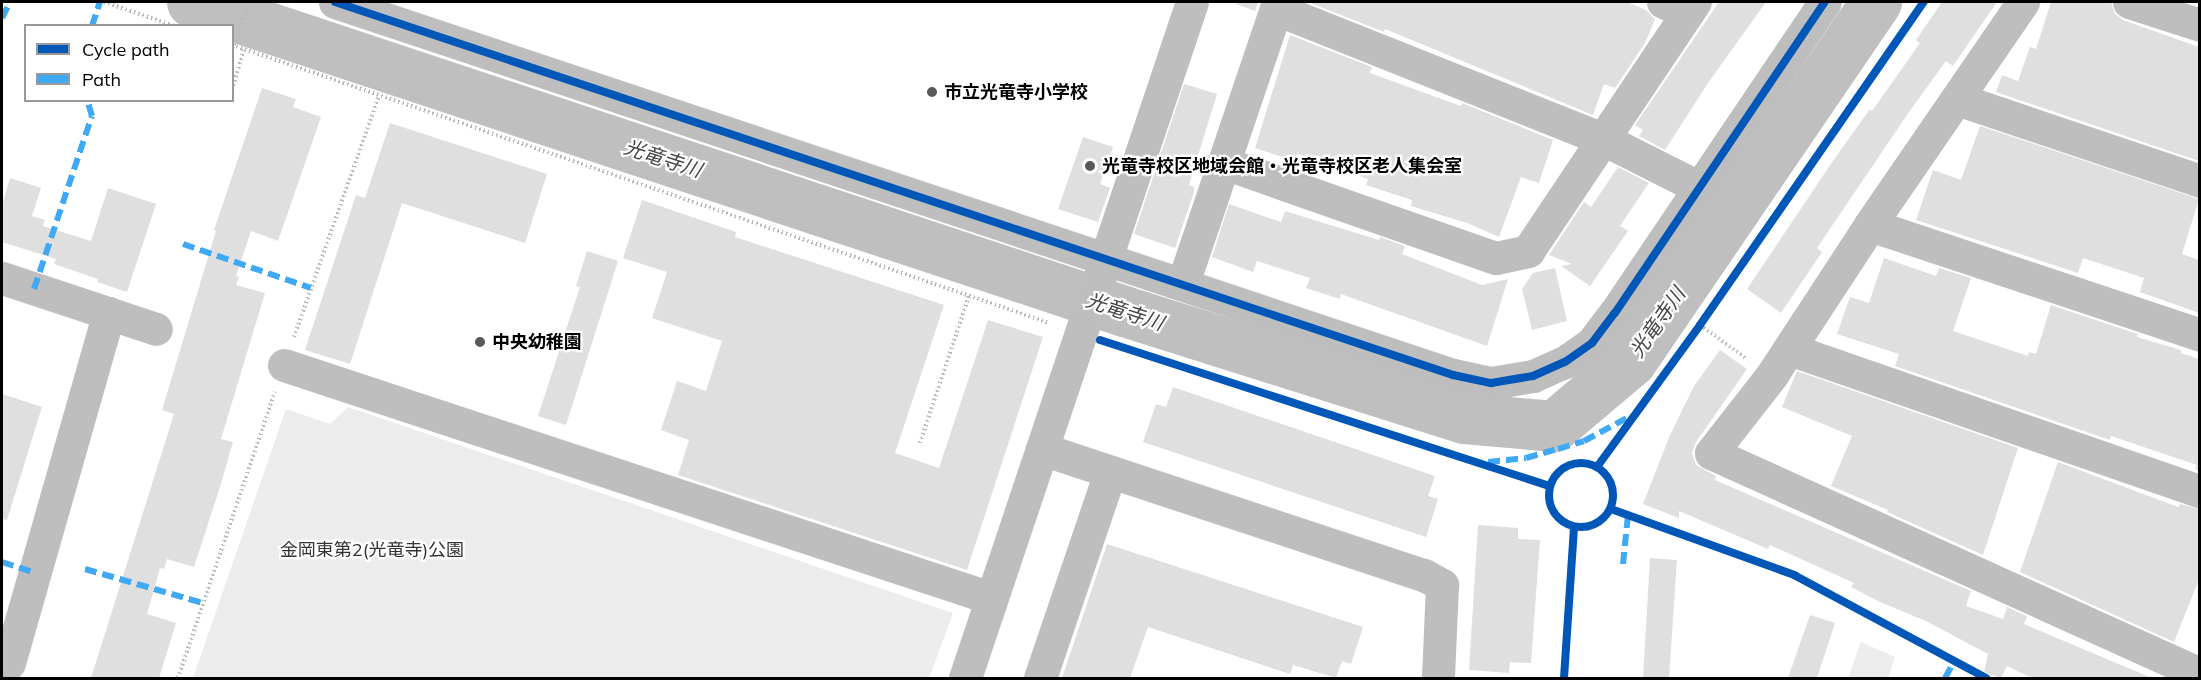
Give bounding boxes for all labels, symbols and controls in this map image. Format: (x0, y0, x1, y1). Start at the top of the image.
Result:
legend (24, 24, 234, 102)
text: Cycle path (82, 38, 169, 61)
text: Path (82, 68, 121, 91)
place label: 市立光竜寺小学校 (944, 81, 1088, 103)
marker: 市立光竜寺小学校 (925, 85, 939, 99)
water label: 光竜寺川 (621, 134, 705, 182)
place label: 光竜寺校区地域会館・光竜寺校区老人集会室 (1102, 155, 1462, 177)
marker: 光竜寺校区地域会館・光竜寺校区老人集会室 (1083, 159, 1097, 173)
water label: 光竜寺川 (1624, 282, 1690, 362)
water label: 光竜寺川 (1083, 287, 1167, 335)
place label: 中央幼稚園 (492, 331, 582, 353)
marker: 中央幼稚園 (473, 335, 487, 349)
park label: 金岡東第2(光竜寺)公園 (280, 539, 464, 561)

